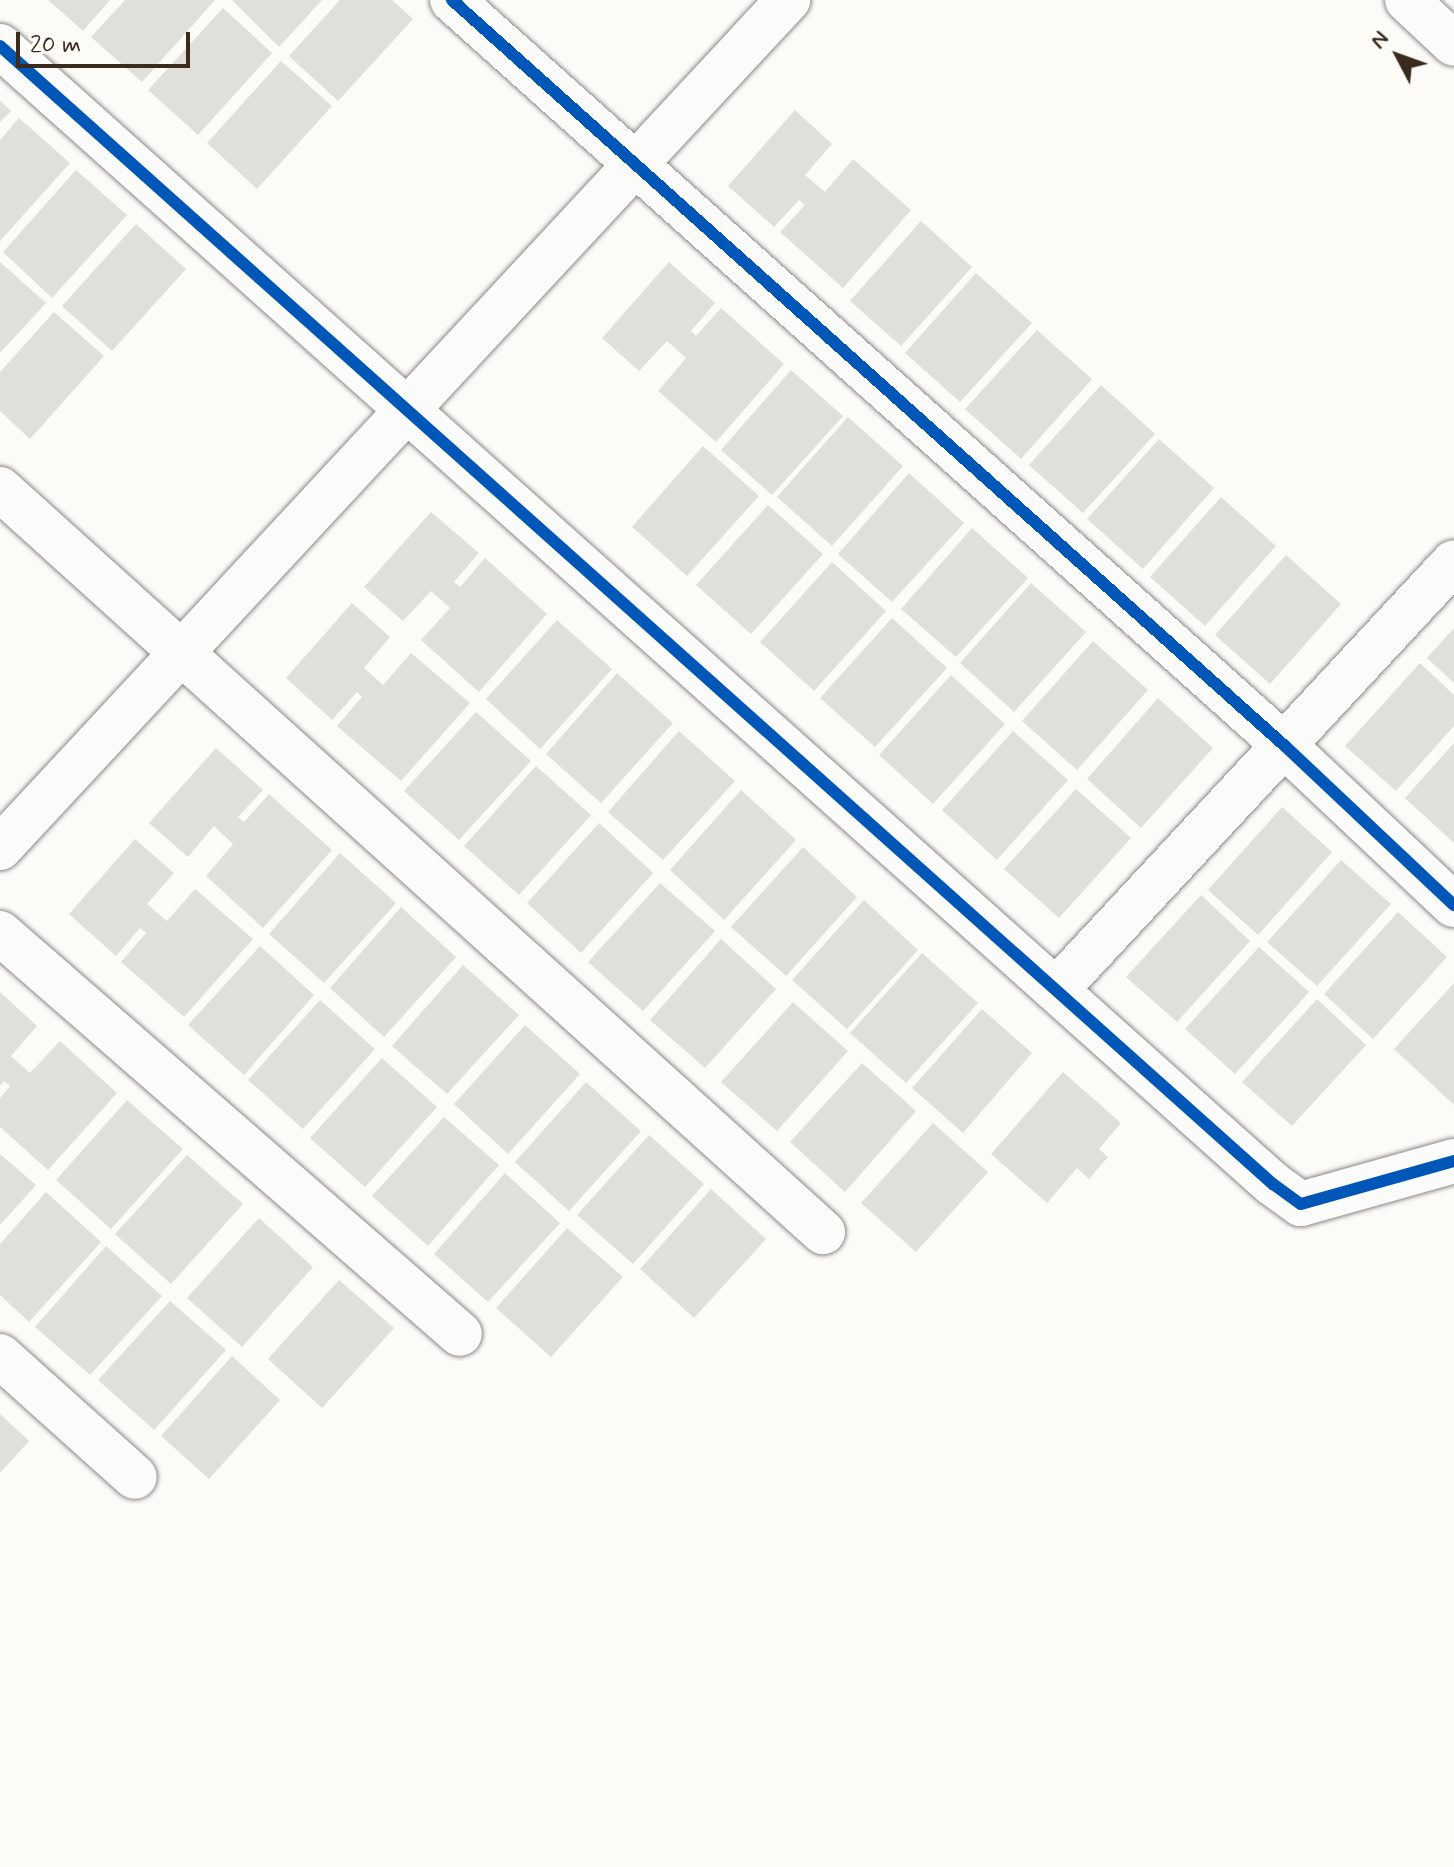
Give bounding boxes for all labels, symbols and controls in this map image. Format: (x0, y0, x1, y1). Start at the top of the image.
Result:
scale bar (20, 16, 194, 66)
north arrow (1358, 16, 1438, 96)
text: N (1365, 26, 1395, 55)
text: 20 m (30, 30, 81, 61)

